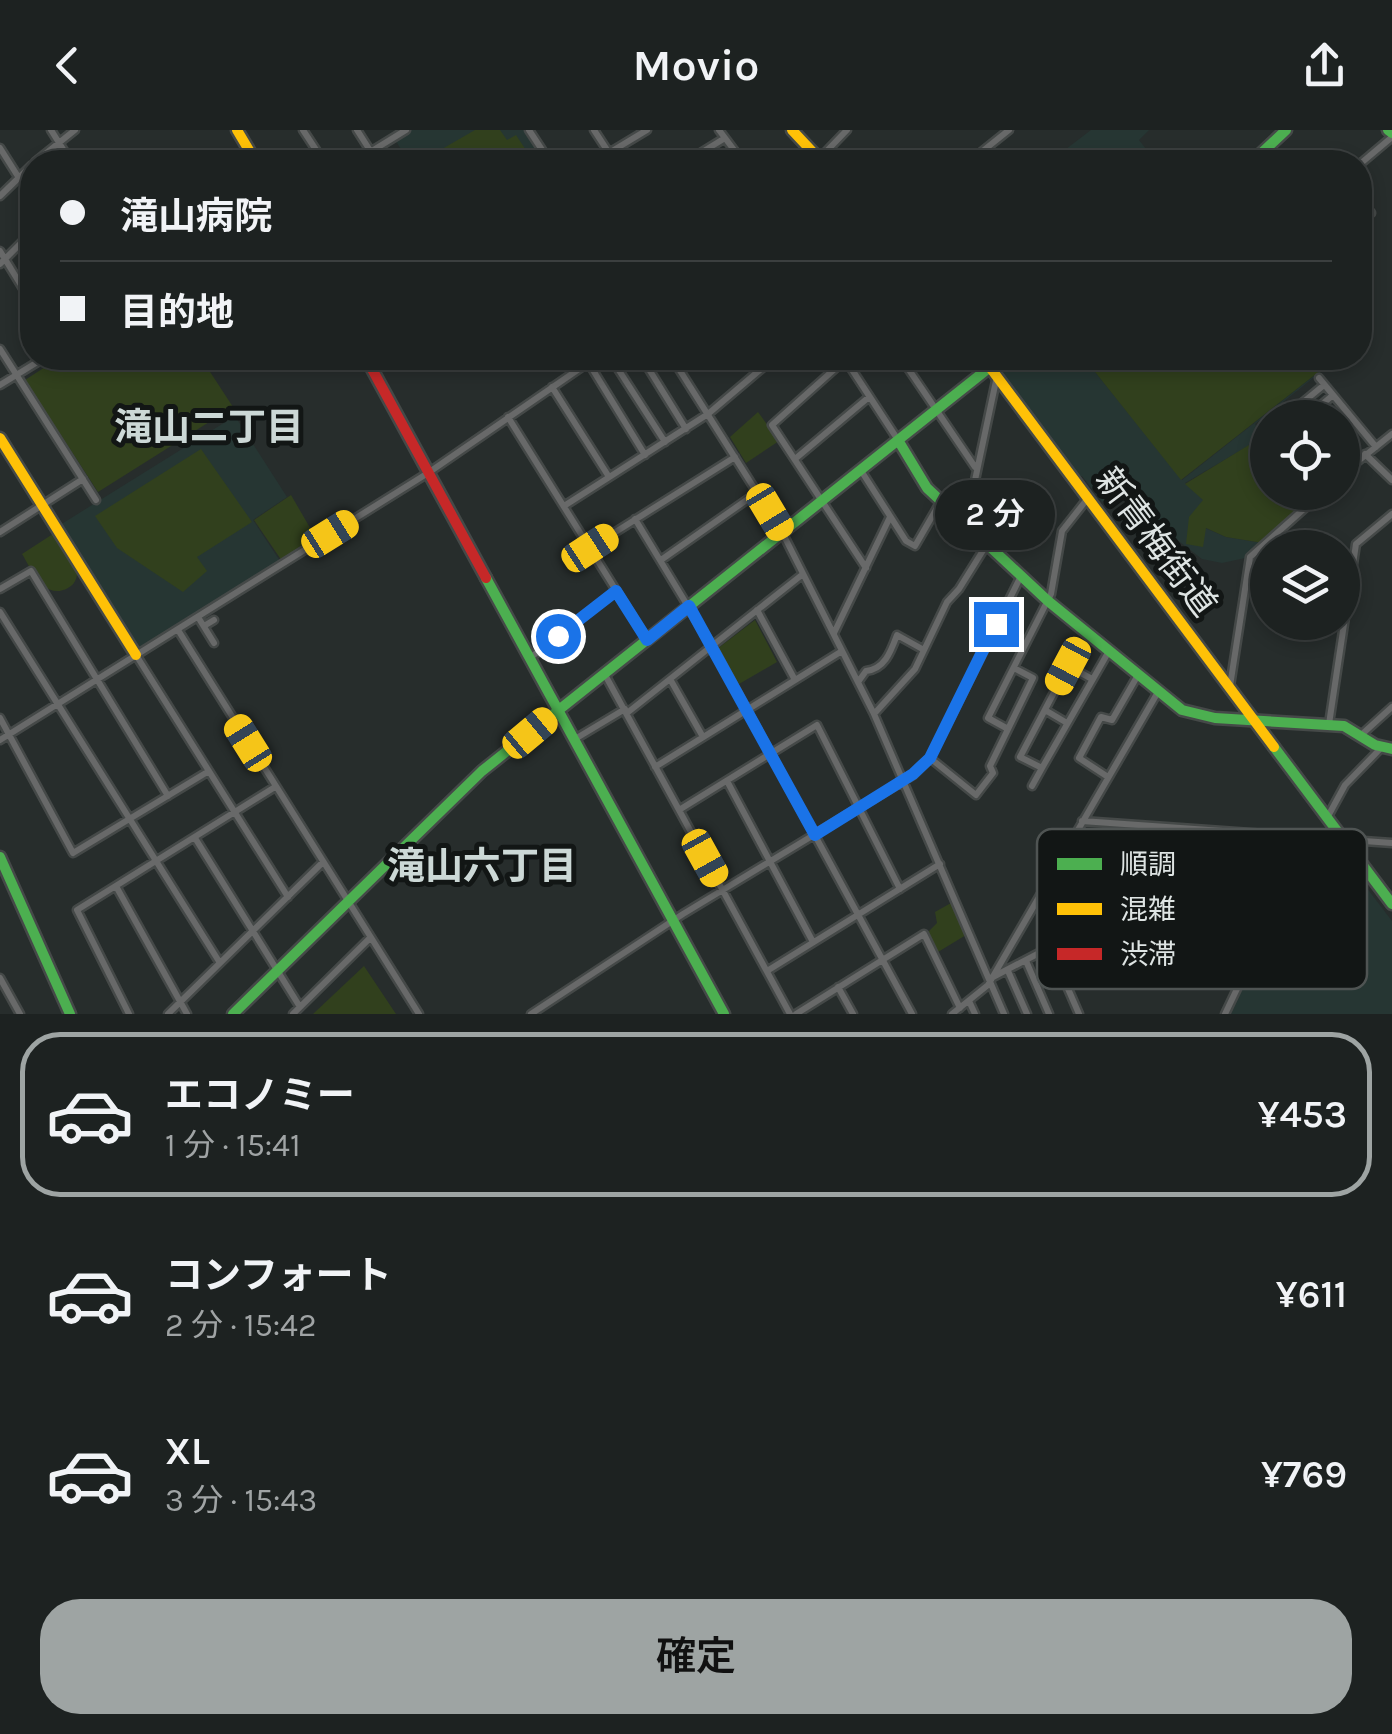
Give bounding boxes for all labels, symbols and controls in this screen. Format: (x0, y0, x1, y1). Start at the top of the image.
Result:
icon: back (40, 38, 95, 93)
icon: share (1297, 38, 1352, 93)
text: Movio (633, 39, 760, 91)
text: 滝山病院 (120, 194, 272, 239)
text: 目的地 (120, 290, 234, 335)
map controls (1250, 400, 1360, 640)
button: locate (1250, 400, 1360, 510)
district label: 滝山二丁目 (114, 405, 304, 450)
street label: 新青梅街道 (1087, 460, 1225, 624)
car (742, 479, 798, 545)
callout: 2 分 (936, 479, 1056, 549)
text: 2 分 (965, 496, 1025, 533)
car (297, 505, 363, 563)
car (557, 519, 623, 577)
button: layers (1250, 530, 1360, 640)
route end (974, 602, 1019, 647)
route start (536, 614, 581, 659)
car (1041, 632, 1095, 700)
car (497, 702, 563, 764)
car (219, 710, 277, 776)
car (677, 824, 733, 892)
legend (1037, 829, 1367, 989)
district label: 滝山六丁目 (387, 844, 577, 889)
text: 順調 (1120, 848, 1176, 881)
text: 混雑 (1120, 893, 1176, 926)
text: 渋滞 (1120, 938, 1176, 971)
icon: car (45, 1070, 135, 1160)
text: エコノミー (165, 1073, 355, 1118)
text: ¥453 (1258, 1092, 1347, 1137)
text: 1 分 · 15:41 (165, 1127, 301, 1164)
icon: car (45, 1250, 135, 1340)
text: コンフォート (165, 1253, 392, 1298)
text: ¥611 (1276, 1272, 1347, 1317)
text: 2 分 · 15:42 (165, 1307, 317, 1344)
text: XL (165, 1429, 210, 1474)
icon: car (45, 1430, 135, 1520)
text: ¥769 (1261, 1452, 1347, 1497)
text: 3 分 · 15:43 (165, 1482, 317, 1519)
button: 確定 (40, 1599, 1352, 1714)

